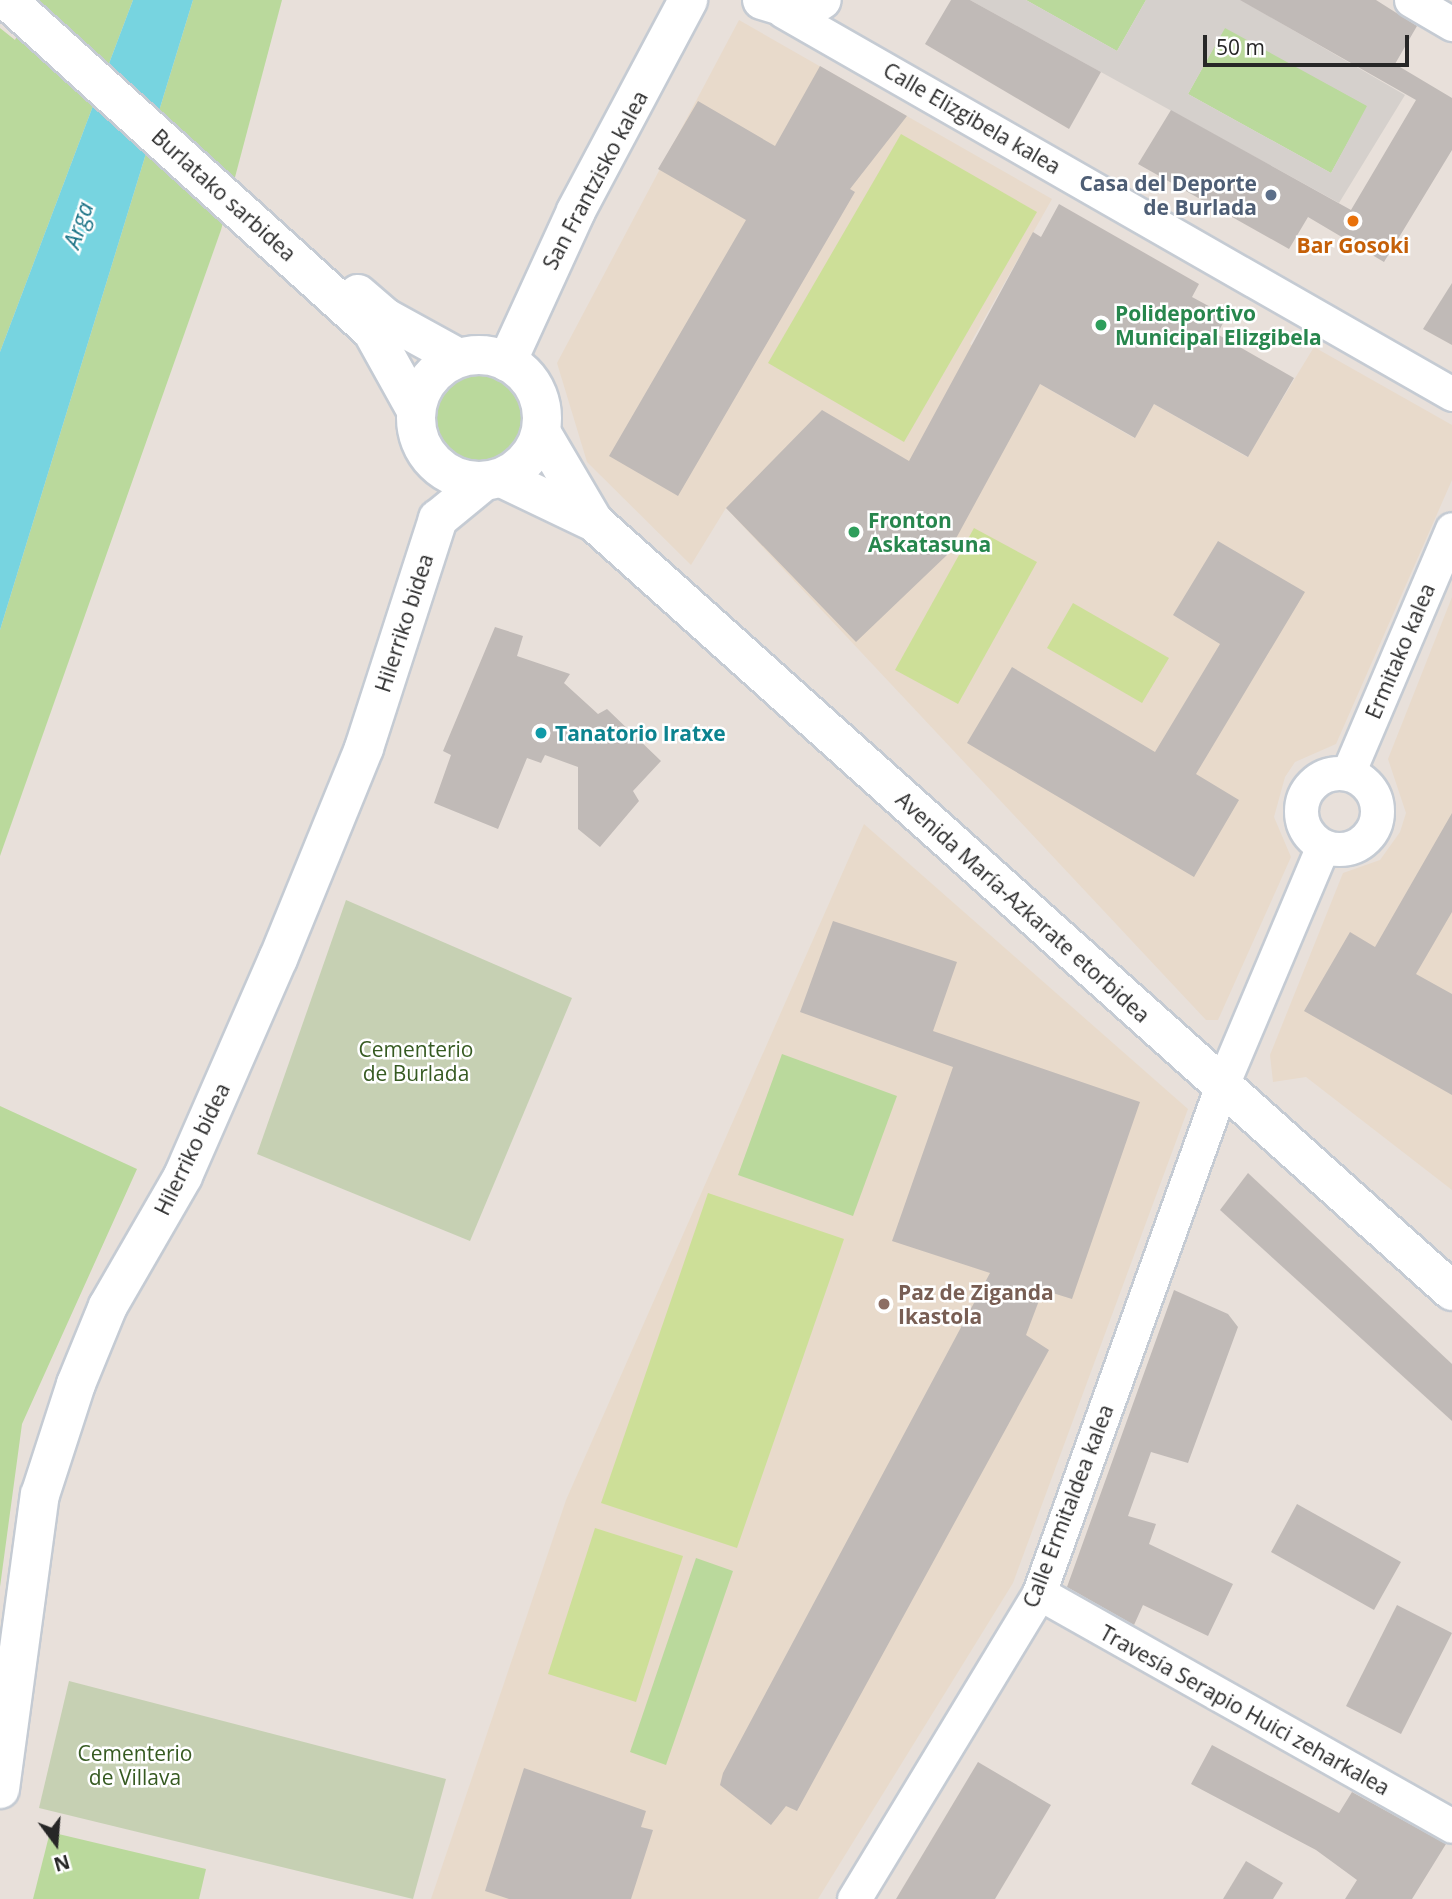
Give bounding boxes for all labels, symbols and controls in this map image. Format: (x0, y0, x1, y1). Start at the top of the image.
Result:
scale bar (1207, 21, 1414, 65)
text: 50 m (1216, 33, 1265, 61)
street label: Calle Elizgibela kalea (879, 57, 1065, 179)
street label: San Frantzisko kalea (537, 86, 653, 274)
street label: Burlatako sarbidea (147, 124, 301, 266)
place label: Casa del Deporte de Burlada (1079, 170, 1257, 220)
marker: Casa del Deporte de Burlada (1263, 187, 1279, 203)
water label: Arga (57, 198, 99, 252)
marker: Bar Gosoki (1345, 213, 1361, 229)
place label: Bar Gosoki (1297, 232, 1409, 258)
place label: Polideportivo Municipal Elizgibela (1115, 300, 1322, 350)
marker: Polideportivo Municipal Elizgibela (1093, 317, 1109, 333)
place label: Fronton Askatasuna (868, 507, 991, 557)
marker: Fronton Askatasuna (846, 524, 862, 540)
street label: Hilerriko bidea (370, 551, 438, 695)
street label: Ermitako kalea (1360, 579, 1440, 723)
place label: Tanatorio Iratxe (555, 720, 726, 746)
marker: Tanatorio Iratxe (533, 725, 549, 741)
street label: Avenida María-Azkarate etorbidea (891, 786, 1155, 1028)
park label: Cementerio de Burlada (359, 1036, 473, 1086)
street label: Hilerriko bidea (149, 1079, 235, 1219)
place label: Paz de Ziganda Ikastola (898, 1279, 1054, 1329)
marker: Paz de Ziganda Ikastola (876, 1296, 892, 1312)
street label: Calle Ermitaldea kalea (1018, 1401, 1118, 1611)
street label: Travesía Serapio Huici zeharkalea (1096, 1620, 1394, 1800)
park label: Cementerio de Villava (78, 1740, 192, 1790)
north arrow (21, 1808, 91, 1878)
text: N (51, 1849, 73, 1878)

